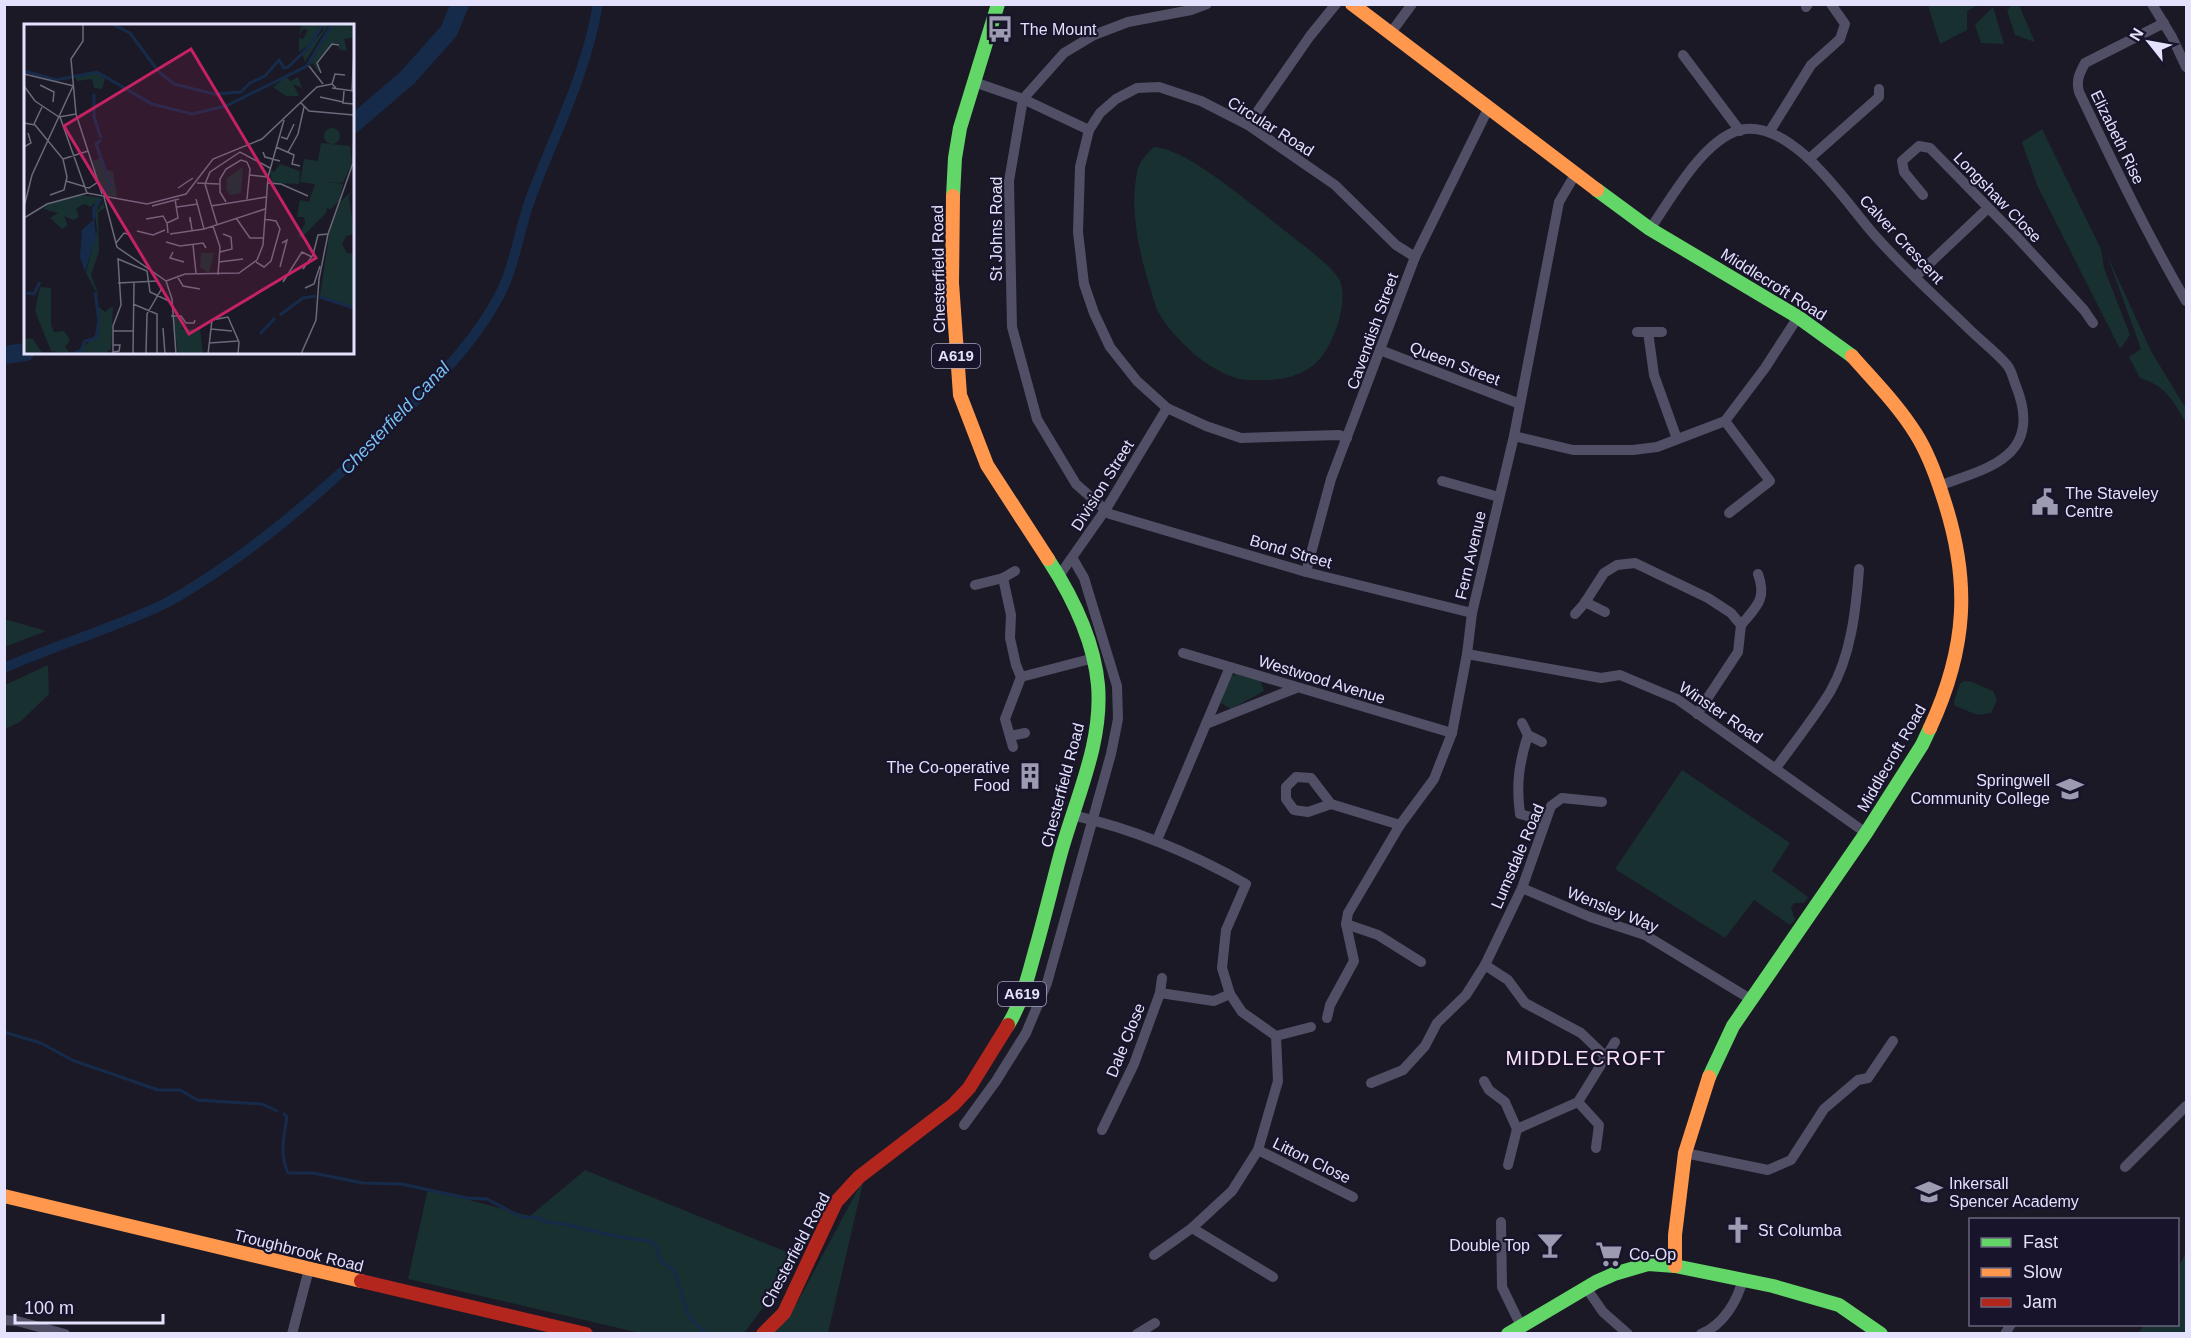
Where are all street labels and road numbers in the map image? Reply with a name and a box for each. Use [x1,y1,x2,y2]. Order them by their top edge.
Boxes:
street label: Elizabeth Rise [2087,88,2148,187]
street label: Circular Road [1225,93,1317,160]
street label: Longshaw Close [1950,149,2045,246]
street label: St Johns Road [988,177,1005,281]
street label: Calver Crescent [1856,192,1947,287]
street label: Chesterfield Road [929,205,948,333]
street label: Middlecroft Road [1718,245,1830,324]
street label: Cavendish Street [1343,270,1402,392]
street label: Queen Street [1407,338,1503,389]
road number: A619 [932,344,980,368]
street label: Division Street [1068,437,1137,534]
street label: Fern Avenue [1452,509,1489,601]
street label: Bond Street [1248,532,1334,571]
street label: Westwood Avenue [1256,652,1388,707]
street label: Winster Road [1676,678,1766,747]
street label: Middlecroft Road [1854,702,1929,815]
street label: Chesterfield Road [1038,721,1087,849]
street label: Lumsdale Road [1488,801,1547,911]
street label: Wensley Way [1565,883,1661,935]
road number: A619 [998,982,1046,1006]
street label: Dale Close [1103,1001,1148,1080]
street label: Litton Close [1270,1134,1354,1187]
street label: Chesterfield Road [758,1190,833,1311]
street label: Troughbrook Road [232,1226,365,1275]

